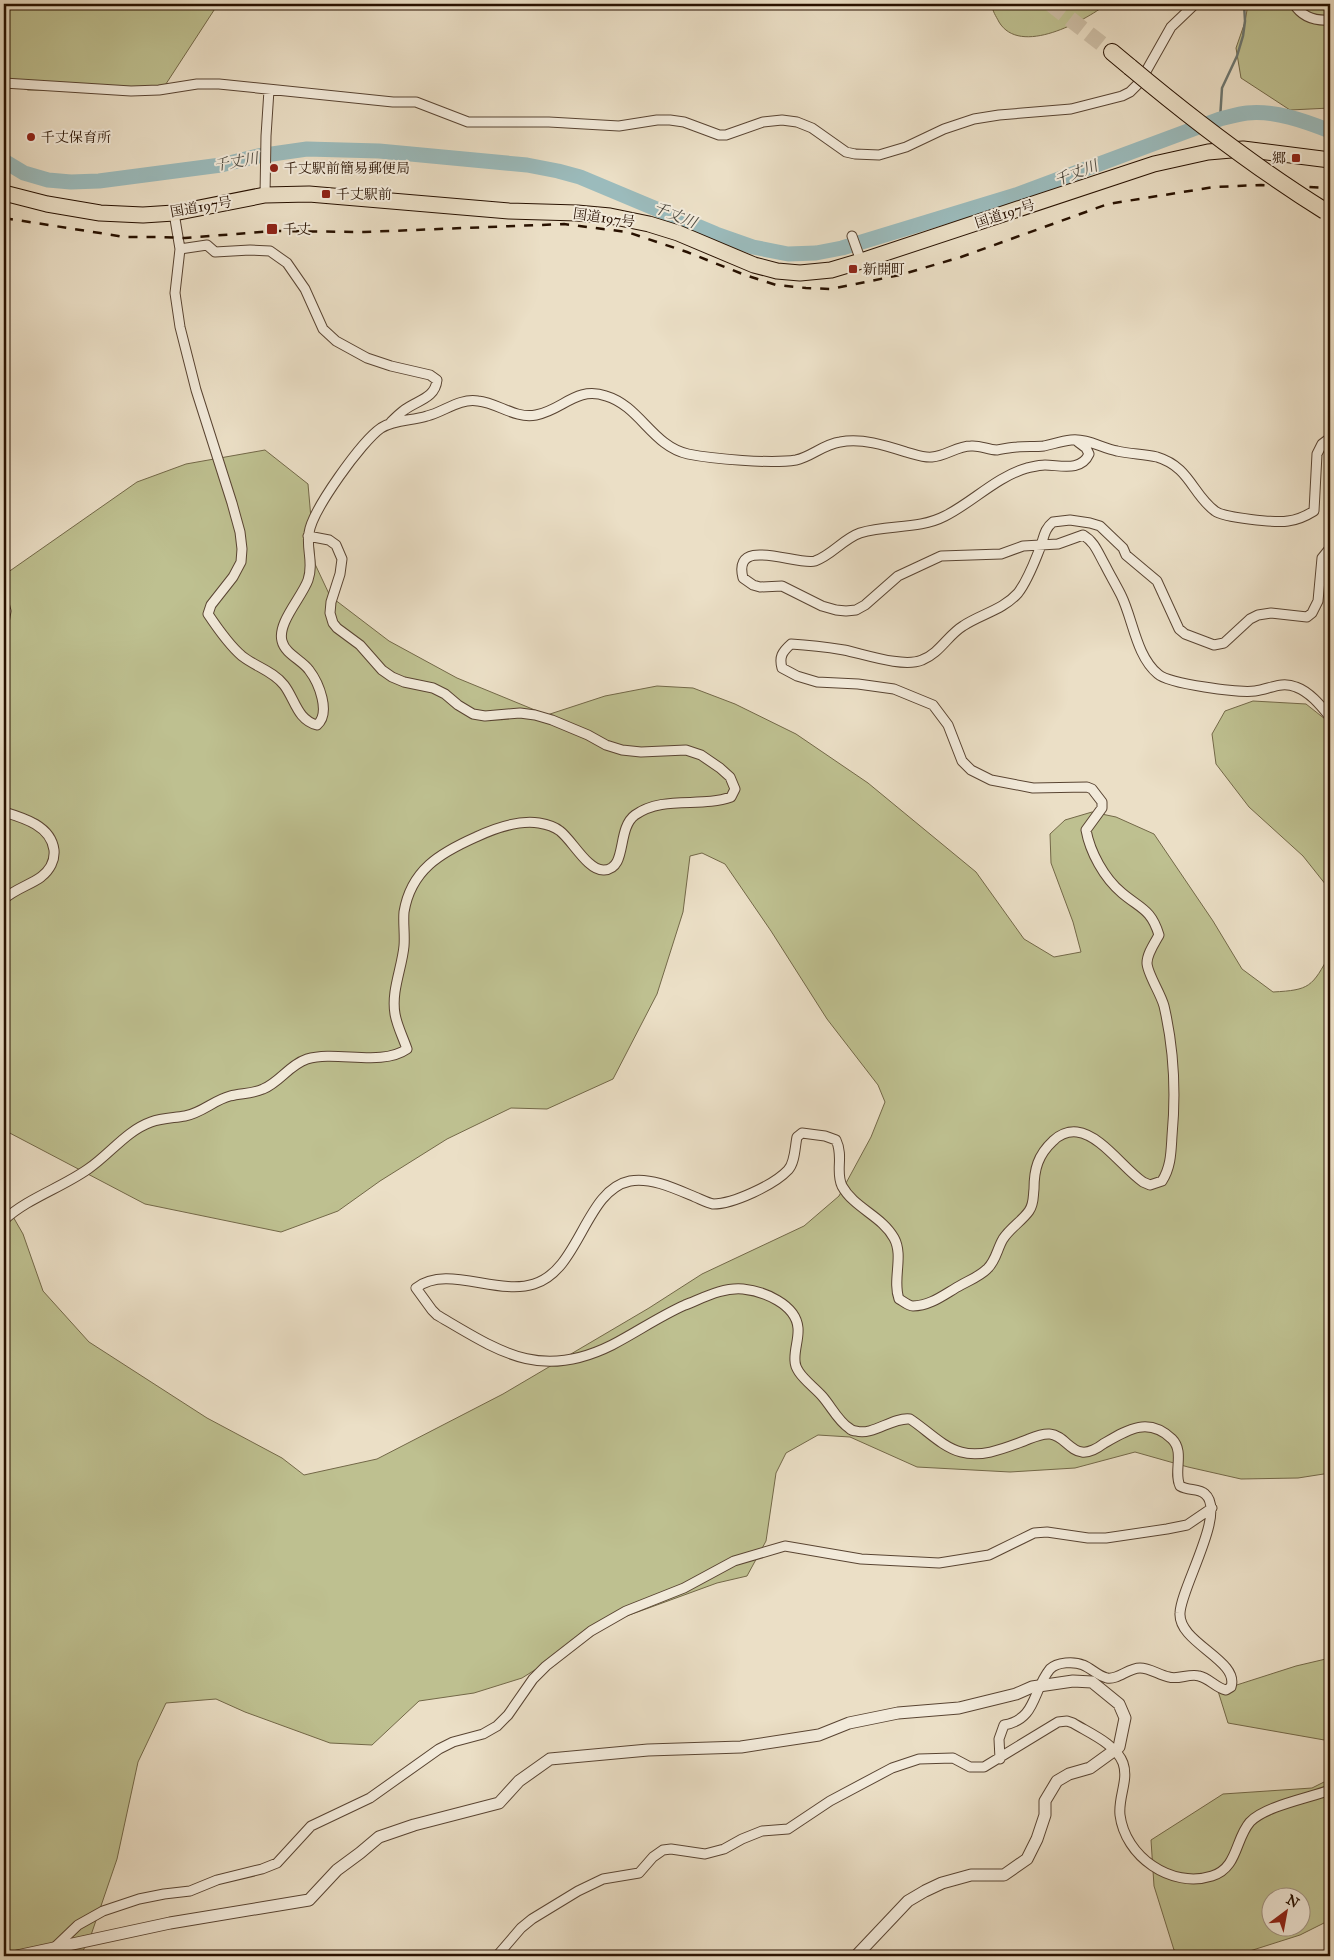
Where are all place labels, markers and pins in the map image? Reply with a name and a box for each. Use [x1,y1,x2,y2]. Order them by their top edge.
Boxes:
place label: 千丈保育所 [41,129,111,146]
marker: 千丈保育所 [25,131,37,143]
place label: 郷 [1272,150,1286,167]
marker: 郷 [1290,152,1302,164]
place label: 千丈駅前簡易郵便局 [284,160,410,177]
marker: 千丈駅前簡易郵便局 [268,162,280,174]
place label: 千丈駅前 [336,186,392,203]
marker: 千丈駅前 [320,188,332,200]
place label: 千丈 [283,221,311,238]
marker: 千丈 [265,222,279,236]
place label: 新開町 [863,261,905,278]
marker: 新開町 [847,263,859,275]

